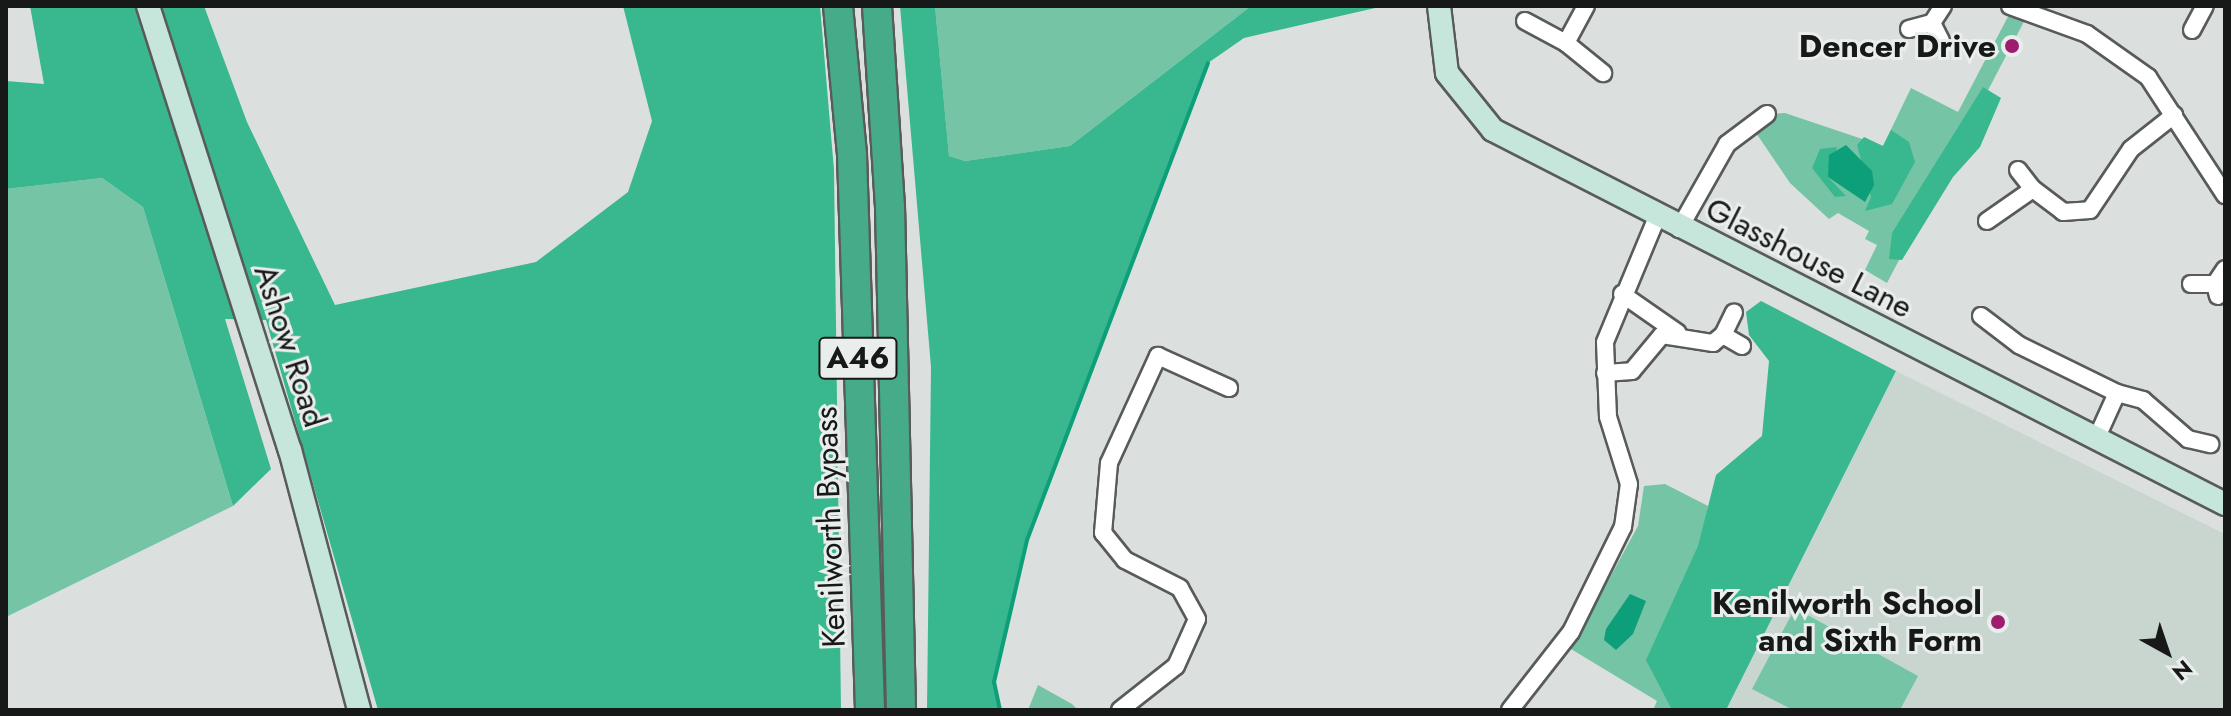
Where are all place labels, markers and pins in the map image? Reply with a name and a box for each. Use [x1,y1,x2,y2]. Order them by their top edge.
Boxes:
place label: Dencer Drive [1799,27,1996,65]
marker: Dencer Drive [2003,37,2021,55]
place label: Kenilworth School and Sixth Form [1712,585,1982,660]
marker: Kenilworth School and Sixth Form [1989,613,2007,631]

